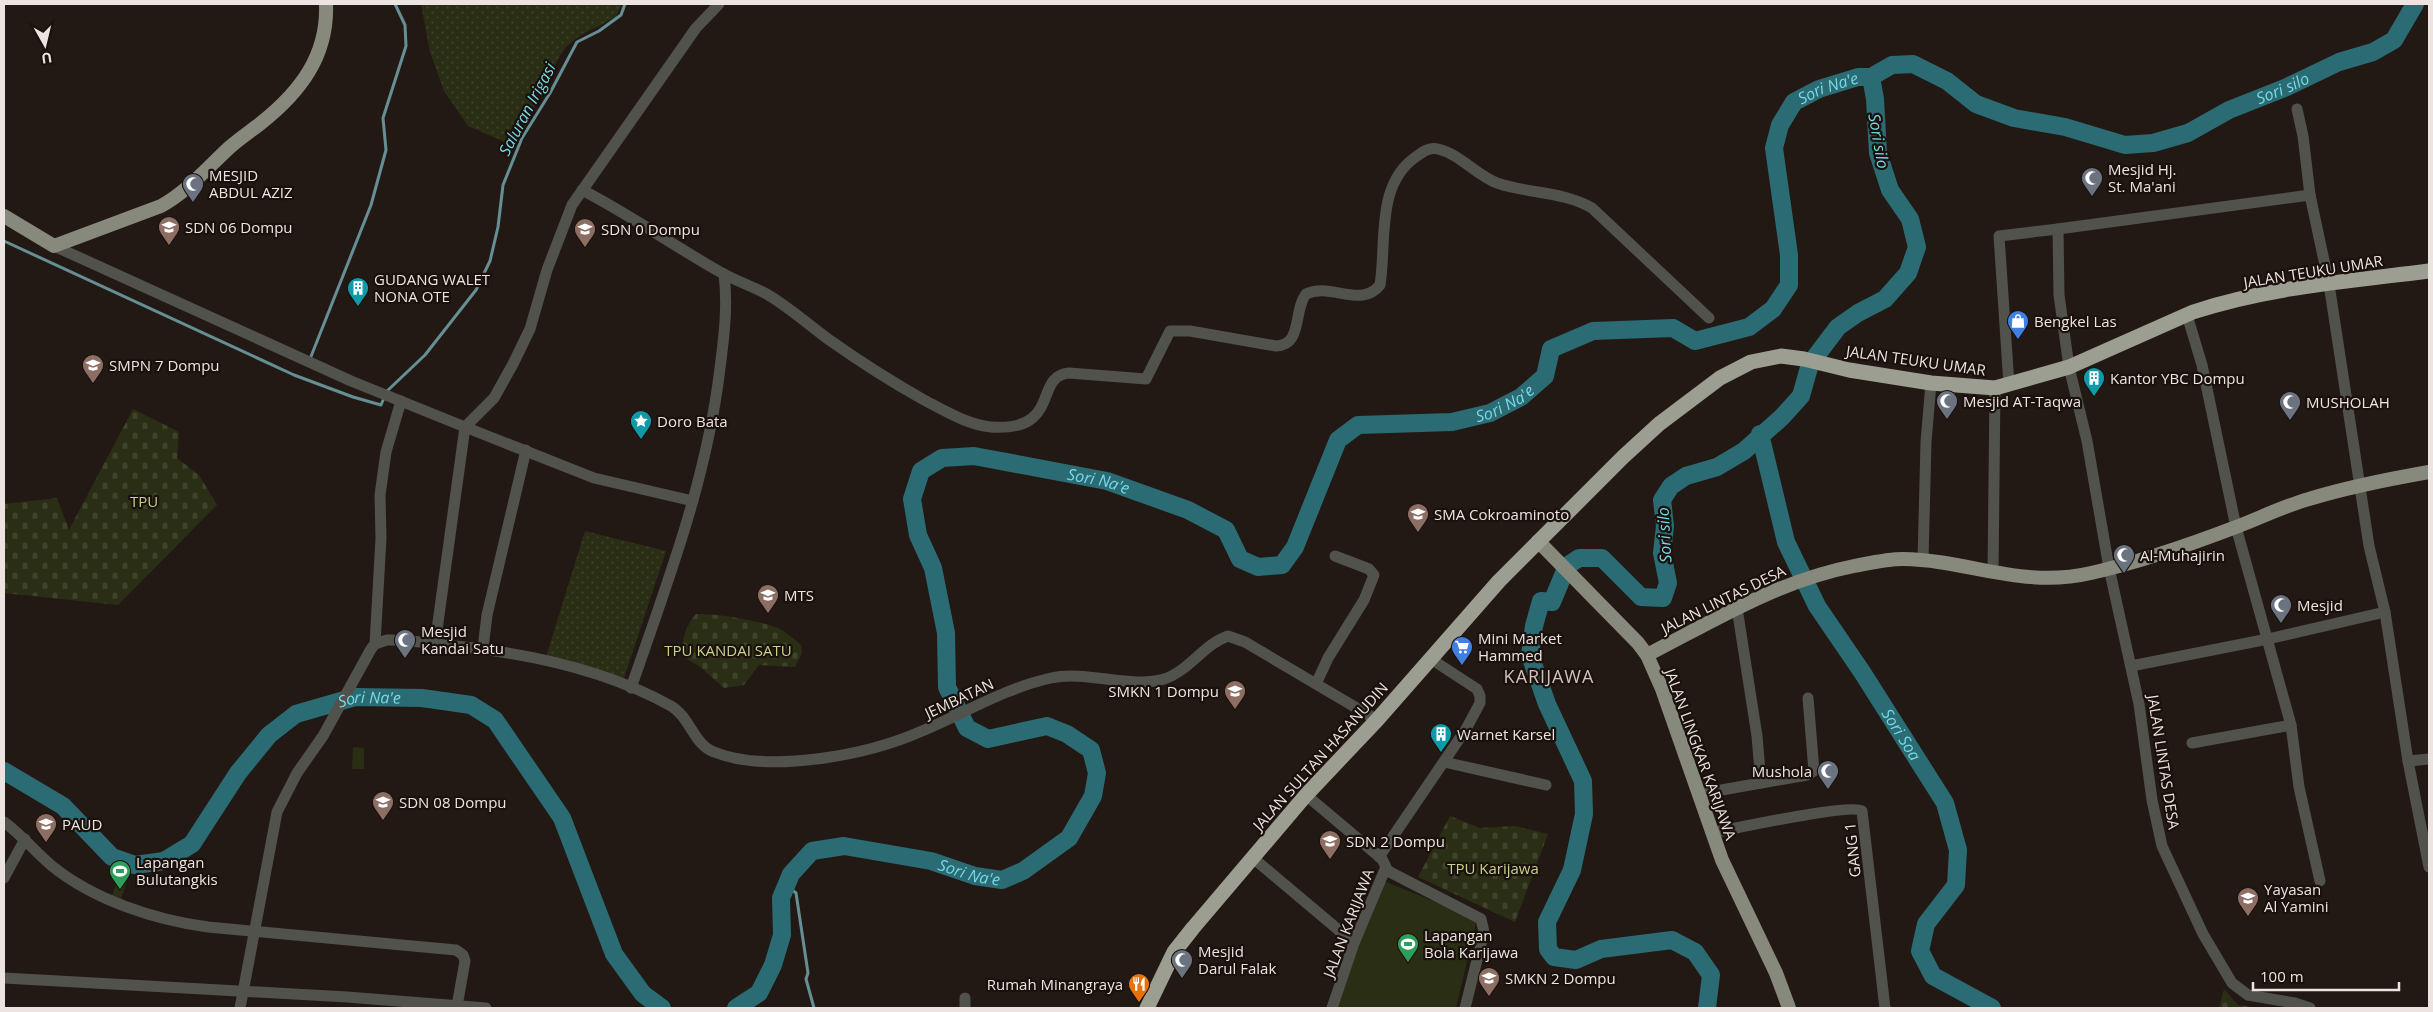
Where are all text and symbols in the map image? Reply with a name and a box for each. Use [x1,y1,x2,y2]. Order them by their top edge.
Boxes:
north arrow [20,20,70,70]
text: U [40,48,53,69]
water label: Saluran Irigasi [493,58,561,159]
water label: Sori Na'e [1794,67,1861,109]
water label: Sori silo [2253,67,2313,109]
water label: Sori silo [1863,112,1895,170]
place label: Mesjid Hj. St. Ma'ani [2108,159,2177,196]
place label: MESJID ABDUL AZIZ [209,165,293,202]
mosque icon: Mesjid Hj. St. Ma'ani [2080,166,2104,197]
mosque icon: MESJID ABDUL AZIZ [181,172,205,203]
school or university icon: SDN 06 Dompu [157,215,181,246]
place label: SDN 06 Dompu [185,217,293,237]
school or university icon: SDN 0 Dompu [573,217,597,248]
place label: SDN 0 Dompu [601,219,700,239]
street label: JALAN TEUKU UMAR [2240,250,2385,292]
place label: GUDANG WALET NONA OTE [374,269,491,306]
building icon: GUDANG WALET NONA OTE [346,276,370,307]
shop icon: Bengkel Las [2006,309,2030,340]
place label: Bengkel Las [2034,311,2117,331]
street label: JALAN TEUKU UMAR [1843,340,1988,380]
school or university icon: SMPN 7 Dompu [81,353,105,384]
place label: SMPN 7 Dompu [109,355,220,375]
building icon: Kantor YBC Dompu [2082,366,2106,397]
place label: Kantor YBC Dompu [2110,368,2245,388]
water label: Sori Na'e [1473,380,1539,427]
mosque icon: Mesjid AT-Taqwa [1935,389,1959,420]
mosque icon: MUSHOLAH [2278,390,2302,421]
place label: Mesjid AT-Taqwa [1963,391,2081,411]
place label: MUSHOLAH [2306,392,2390,412]
place icon: Doro Bata [629,409,653,440]
place label: Doro Bata [657,411,728,431]
water label: Sori Na'e [1066,463,1133,499]
park label: TPU [130,491,158,511]
school or university icon: SMA Cokroaminoto [1406,502,1430,533]
place label: SMA Cokroaminoto [1434,504,1569,524]
water label: Sori silo [1652,507,1676,563]
mosque icon: Al-Muhajirin [2112,543,2136,574]
place label: Al-Muhajirin [2140,545,2225,565]
street label: JALAN LINTAS DESA [1656,560,1789,639]
school or university icon: MTS [756,583,780,614]
place label: MTS [784,585,814,605]
mosque icon: Mesjid [2269,593,2293,624]
place label: Mesjid [2297,595,2343,615]
place label: Mesjid Kandai Satu [421,621,504,658]
mosque icon: Mesjid Kandai Satu [393,628,417,659]
place label: Mini Market Hammed [1478,628,1562,665]
supermarket icon: Mini Market Hammed [1450,635,1474,666]
park label: TPU KANDAI SATU [664,640,792,660]
district label: KARIJAWA [1504,664,1594,688]
street label: JALAN LINGKAR KARIJAWA [1660,664,1742,843]
street label: JEMBATAN [919,673,997,724]
street label: JALAN SULTAN HASANUDIN [1247,678,1392,836]
school or university icon: SMKN 1 Dompu [1223,679,1247,710]
place label: SMKN 1 Dompu [1108,681,1219,701]
water label: Sori Na'e [335,686,401,712]
street label: JALAN LINTAS DESA [2143,691,2185,831]
water label: Sori Soa [1877,704,1926,765]
building icon: Warnet Karsel [1429,722,1453,753]
place label: Warnet Karsel [1457,724,1555,744]
mosque icon: Mushola [1816,759,1840,790]
place label: Mushola [1752,761,1812,781]
school or university icon: SDN 08 Dompu [371,790,395,821]
place label: SDN 08 Dompu [399,792,507,812]
school or university icon: PAUD [34,812,58,843]
place label: PAUD [62,814,102,834]
street label: GANG 1 [1839,822,1865,878]
school or university icon: SDN 2 Dompu [1318,829,1342,860]
place label: SDN 2 Dompu [1346,831,1445,851]
place label: Lapangan Bulutangkis [136,852,218,889]
water label: Sori Na'e [935,853,1002,891]
park label: TPU Karijawa [1447,858,1539,878]
sports icon: Lapangan Bulutangkis [108,859,132,890]
street label: JALAN KARIJAWA [1317,865,1378,982]
place label: Yayasan Al Yamini [2264,879,2329,916]
school or university icon: Yayasan Al Yamini [2236,886,2260,917]
place label: Lapangan Bola Karijawa [1424,925,1518,962]
sports icon: Lapangan Bola Karijawa [1396,932,1420,963]
place label: Mesjid Darul Falak [1198,941,1276,978]
mosque icon: Mesjid Darul Falak [1170,948,1194,979]
scale bar [2253,960,2399,992]
school or university icon: SMKN 2 Dompu [1477,966,1501,997]
text: 100 m [2260,966,2304,986]
place label: SMKN 2 Dompu [1505,968,1616,988]
restaurant icon: Rumah Minangraya [1127,972,1151,1003]
place label: Rumah Minangraya [987,974,1123,994]

